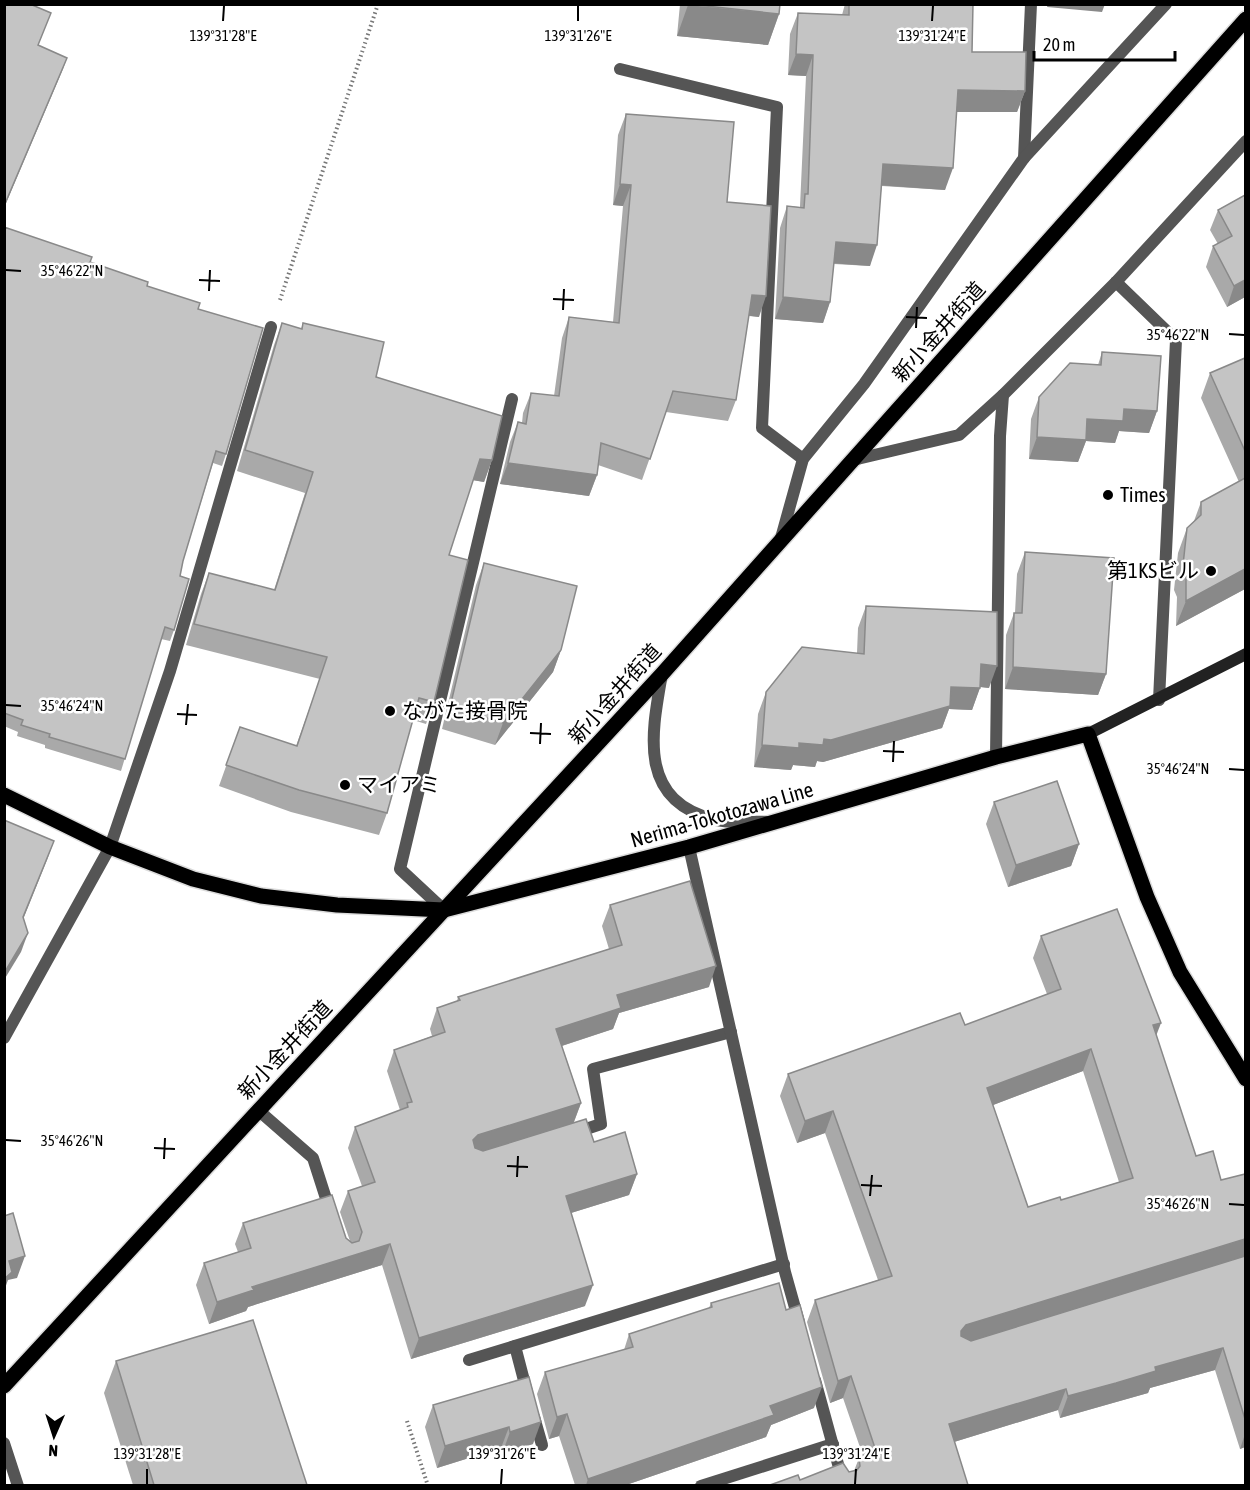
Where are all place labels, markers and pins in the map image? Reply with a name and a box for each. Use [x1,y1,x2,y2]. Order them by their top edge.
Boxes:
place label: Times [1120,482,1166,506]
marker: Times [1101,488,1115,502]
place label: 第1KSビル [1107,558,1199,582]
marker: 第1KSビル [1204,564,1218,578]
place label: ながた接骨院 [402,698,528,722]
marker: ながた接骨院 [383,704,397,718]
place label: マイアミ [357,772,441,796]
marker: マイアミ [338,778,352,792]

